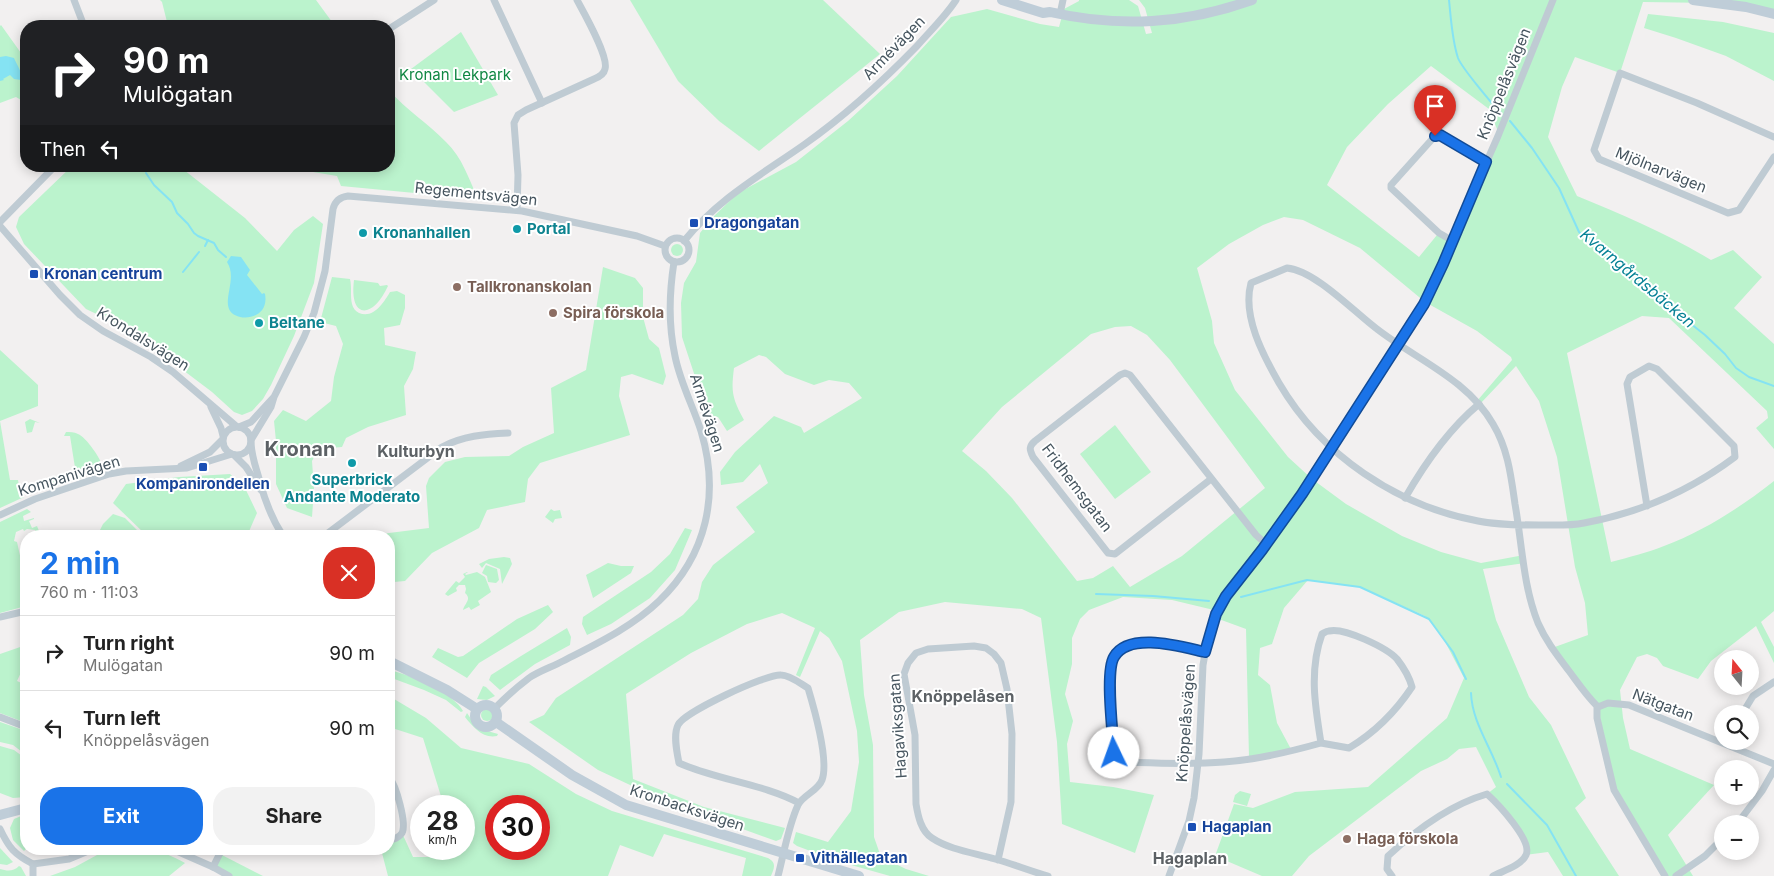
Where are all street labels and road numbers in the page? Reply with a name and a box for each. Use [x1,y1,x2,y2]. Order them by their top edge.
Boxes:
street label: Armévägen [859,12,929,84]
street label: Knöppelåsvägen [1473,25,1535,142]
street label: Mjölnarvägen [1613,143,1710,196]
street label: Regementsvägen [414,178,538,209]
street label: Krondalsvägen [93,302,193,375]
street label: Armévägen [686,371,729,454]
street label: Fridhemsgatan [1038,440,1117,536]
street label: Kompanivägen [16,451,122,500]
street label: Knöppelåsvägen [1172,663,1199,783]
street label: Hagaviksgatan [884,673,911,779]
street label: Nätgatan [1630,684,1697,725]
street label: Kronbacksvägen [627,780,747,835]

